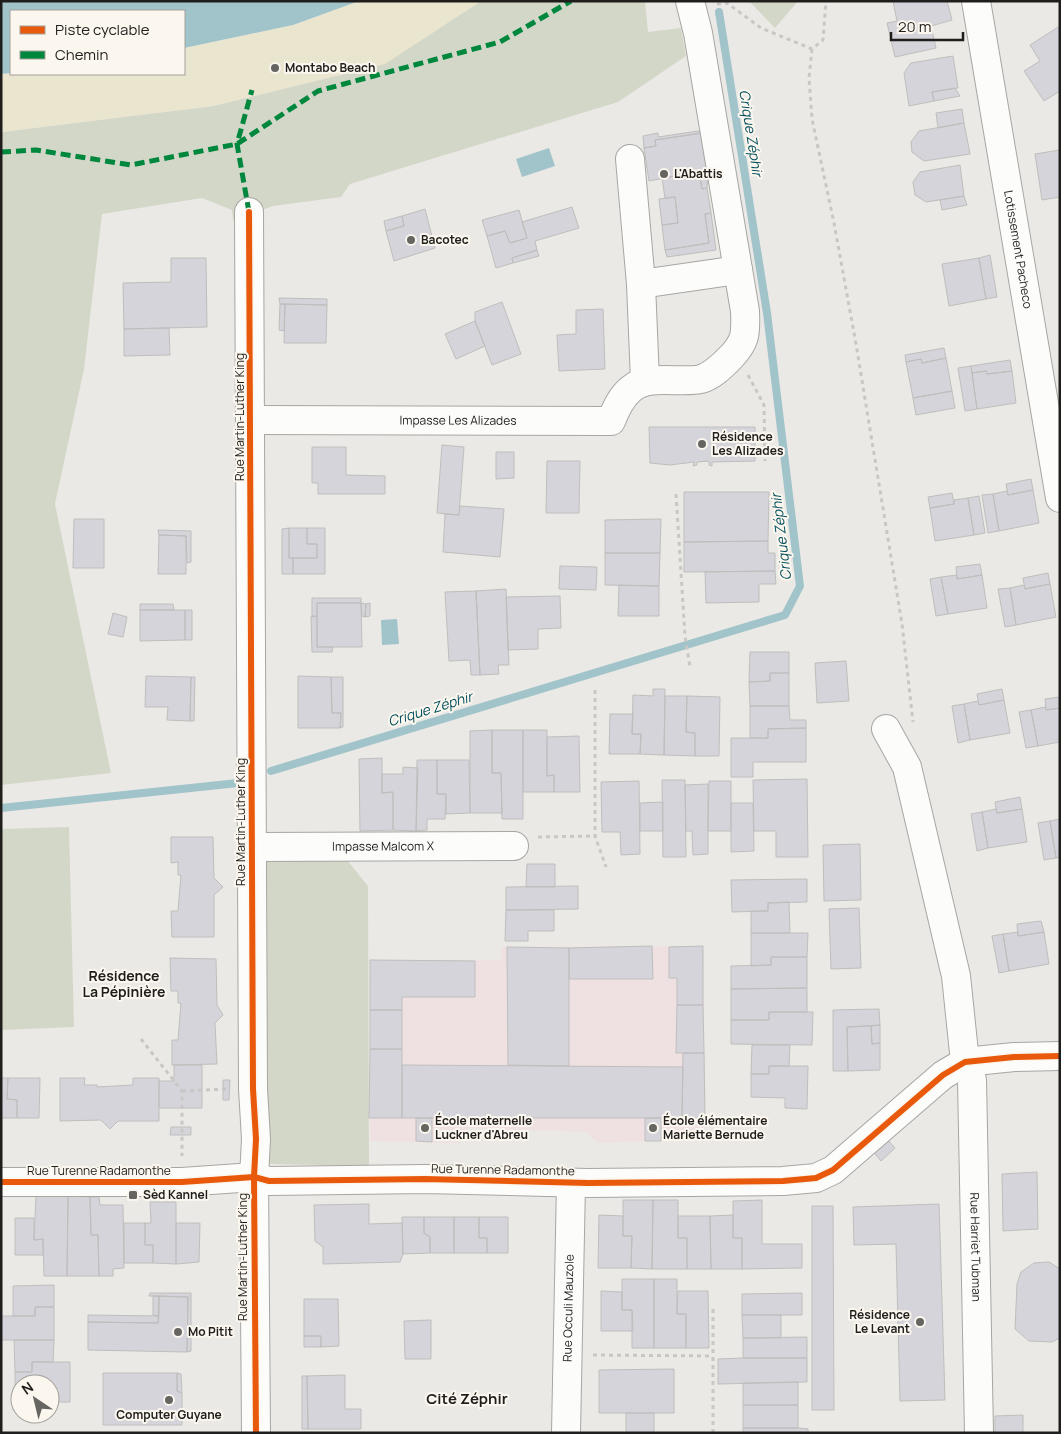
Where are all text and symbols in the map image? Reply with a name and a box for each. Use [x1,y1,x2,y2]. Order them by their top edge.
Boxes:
legend [10,10,185,75]
scale bar [891,10,964,42]
text: 20 m [898,16,931,37]
text: Piste cyclable [55,19,150,40]
text: Chemin [55,44,108,65]
place label: Montabo Beach [285,59,376,76]
marker: Montabo Beach [269,62,281,74]
water label: Crique Zéphir [735,88,768,180]
place label: L'Abattis [674,165,723,182]
marker: L'Abattis [658,168,670,180]
street label: Lotissement Pacheco [1000,189,1037,310]
place label: Bacotec [421,231,469,248]
marker: Bacotec [405,234,417,246]
street label: Rue Martin-Luther King [231,353,248,481]
street label: Impasse Les Alizades [399,411,517,429]
place label: Résidence Les Alizades [712,428,784,459]
marker: Résidence Les Alizades [696,438,708,450]
water label: Crique Zéphir [766,491,795,582]
water label: Crique Zéphir [385,686,476,730]
street label: Rue Martin-Luther King [232,758,249,886]
street label: Impasse Malcom X [332,837,435,855]
district label: Résidence La Pépinière [82,966,166,1001]
place label: École maternelle Luckner d'Abreu [435,1112,532,1143]
place label: École élémentaire Mariette Bernude [663,1112,767,1143]
marker: École maternelle Luckner d'Abreu [419,1122,431,1134]
marker: École élémentaire Mariette Bernude [647,1122,659,1134]
street label: Rue Turenne Radamonthe [431,1160,575,1179]
street label: Rue Turenne Radamonthe [27,1162,171,1179]
place label: Sèd Kannel [143,1186,208,1203]
marker: Sèd Kannel [127,1189,139,1201]
street label: Rue Harriet Tubman [966,1192,985,1302]
street label: Rue Martin-Luther King [234,1193,251,1321]
street label: Rue Occuli Mauzole [558,1254,578,1362]
place label: Résidence Le Levant [849,1306,910,1337]
marker: Résidence Le Levant [914,1316,926,1328]
place label: Mo Pitit [188,1323,233,1340]
marker: Mo Pitit [172,1326,184,1338]
north arrow [10,1374,60,1424]
text: N [18,1377,37,1399]
district label: Cité Zéphir [426,1388,508,1409]
marker: Computer Guyane [163,1394,175,1406]
place label: Computer Guyane [116,1406,222,1423]

